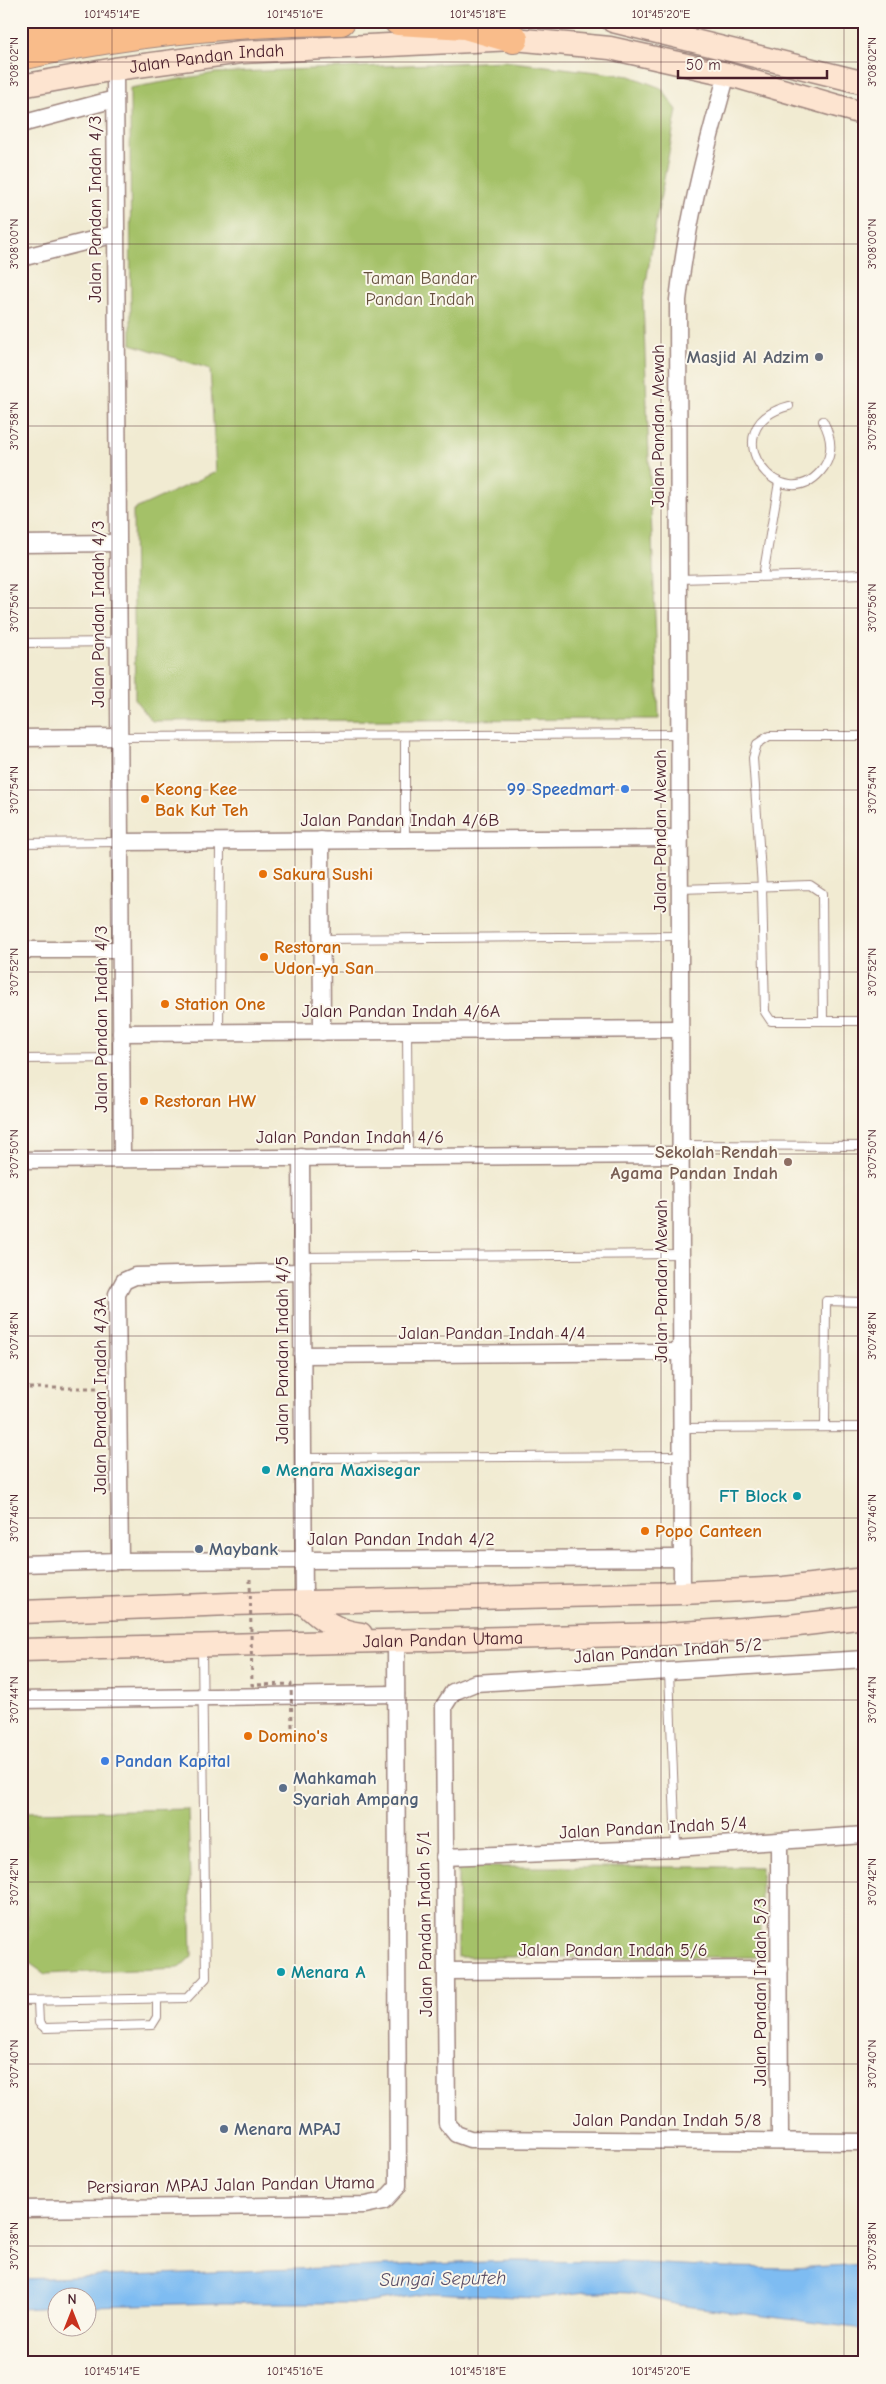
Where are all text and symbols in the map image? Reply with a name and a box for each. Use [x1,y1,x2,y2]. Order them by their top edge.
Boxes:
text: 101°45'14"E [84,7,140,21]
text: 101°45'16"E [267,7,323,21]
text: 101°45'18"E [450,7,506,21]
text: 101°45'20"E [632,7,690,21]
text: 3°08'02"N [7,37,21,87]
text: 3°08'02"N [865,37,879,87]
street label: Jalan Pandan Indah [128,39,285,77]
scale bar [678,48,827,80]
text: 50 m [686,56,721,74]
street label: Jalan Pandan Indah 4/3 [85,115,106,303]
text: 3°08'00"N [7,219,21,269]
text: 3°08'00"N [865,219,879,269]
park label: Taman Bandar Pandan Indah [363,268,478,310]
street label: Jalan Pandan Mewah [648,344,669,508]
place label: Masjid Al Adzim [686,347,809,368]
marker: Masjid Al Adzim [813,351,825,363]
text: 3°07'58"N [7,402,21,450]
text: 3°07'58"N [865,402,879,450]
street label: Jalan Pandan Indah 4/3 [88,520,109,708]
text: 3°07'56"N [7,584,21,632]
text: 3°07'56"N [865,584,879,632]
street label: Jalan Pandan Mewah [650,749,671,913]
text: 3°07'54"N [7,766,21,814]
text: 3°07'54"N [865,766,879,814]
place label: Keong Kee Bak Kut Teh [155,779,248,821]
place label: 99 Speedmart [507,779,616,800]
marker: 99 Speedmart [619,783,631,795]
marker: Keong Kee Bak Kut Teh [139,793,151,805]
street label: Jalan Pandan Indah 4/6B [300,810,500,831]
place label: Sakura Sushi [273,864,373,885]
marker: Sakura Sushi [257,868,269,880]
street label: Jalan Pandan Indah 4/3 [91,925,112,1113]
place label: Restoran Udon-ya San [274,937,374,979]
text: 3°07'52"N [7,948,21,996]
text: 3°07'52"N [865,948,879,996]
marker: Restoran Udon-ya San [258,951,270,963]
place label: Station One [175,994,265,1015]
marker: Station One [159,998,171,1010]
street label: Jalan Pandan Indah 4/6A [302,1001,500,1022]
place label: Restoran HW [154,1091,257,1112]
marker: Restoran HW [138,1095,150,1107]
street label: Jalan Pandan Indah 4/6 [256,1127,444,1148]
text: 3°07'50"N [7,1129,21,1179]
text: 3°07'50"N [865,1129,879,1179]
place label: Sekolah Rendah Agama Pandan Indah [610,1142,778,1184]
marker: Sekolah Rendah Agama Pandan Indah [782,1156,794,1168]
street label: Jalan Pandan Mewah [651,1199,672,1363]
street label: Jalan Pandan Indah 4/5 [272,1256,293,1444]
street label: Jalan Pandan Indah 4/3A [90,1297,111,1495]
text: 3°07'48"N [7,1312,21,1360]
text: 3°07'48"N [865,1312,879,1360]
street label: Jalan Pandan Indah 4/4 [399,1323,585,1344]
place label: Menara Maxisegar [276,1460,421,1481]
marker: Menara Maxisegar [260,1464,272,1476]
place label: FT Block [719,1486,787,1507]
marker: FT Block [791,1490,803,1502]
text: 3°07'46"N [7,1494,21,1542]
text: 3°07'46"N [865,1494,879,1542]
place label: Popo Canteen [655,1521,762,1542]
marker: Popo Canteen [639,1525,651,1537]
street label: Jalan Pandan Indah 4/2 [307,1529,495,1550]
place label: Maybank [209,1539,278,1560]
marker: Maybank [193,1543,205,1555]
street label: Jalan Pandan Utama [362,1627,523,1652]
street label: Jalan Pandan Indah 5/2 [573,1634,763,1668]
text: 3°07'44"N [7,1676,21,1724]
text: 3°07'44"N [865,1676,879,1724]
place label: Domino's [258,1726,328,1747]
marker: Domino's [242,1730,254,1742]
place label: Pandan Kapital [115,1751,231,1772]
marker: Pandan Kapital [99,1755,111,1767]
place label: Mahkamah Syariah Ampang [293,1768,419,1810]
marker: Mahkamah Syariah Ampang [277,1782,289,1794]
street label: Jalan Pandan Indah 5/4 [559,1813,747,1843]
street label: Jalan Pandan Indah 5/1 [413,1831,437,2017]
text: 3°07'42"N [7,1858,21,1906]
text: 3°07'42"N [865,1858,879,1906]
street label: Jalan Pandan Indah 5/3 [750,1898,771,2086]
street label: Jalan Pandan Indah 5/6 [519,1940,707,1961]
place label: Menara A [291,1962,366,1983]
marker: Menara A [275,1966,287,1978]
text: 3°07'40"N [7,2040,21,2088]
text: 3°07'40"N [865,2040,879,2088]
street label: Jalan Pandan Indah 5/8 [573,2110,761,2131]
place label: Menara MPAJ [234,2119,341,2140]
marker: Menara MPAJ [218,2123,230,2135]
street label: Persiaran MPAJ Jalan Pandan Utama [87,2172,375,2198]
text: 3°07'38"N [7,2222,21,2270]
text: 3°07'38"N [865,2222,879,2270]
water label: Sungai Seputeh [379,2267,507,2291]
north arrow [48,2286,98,2336]
text: N [67,2291,77,2308]
text: 101°45'14"E [84,2364,140,2378]
text: 101°45'16"E [267,2364,323,2378]
text: 101°45'18"E [450,2364,506,2378]
text: 101°45'20"E [632,2364,690,2378]

